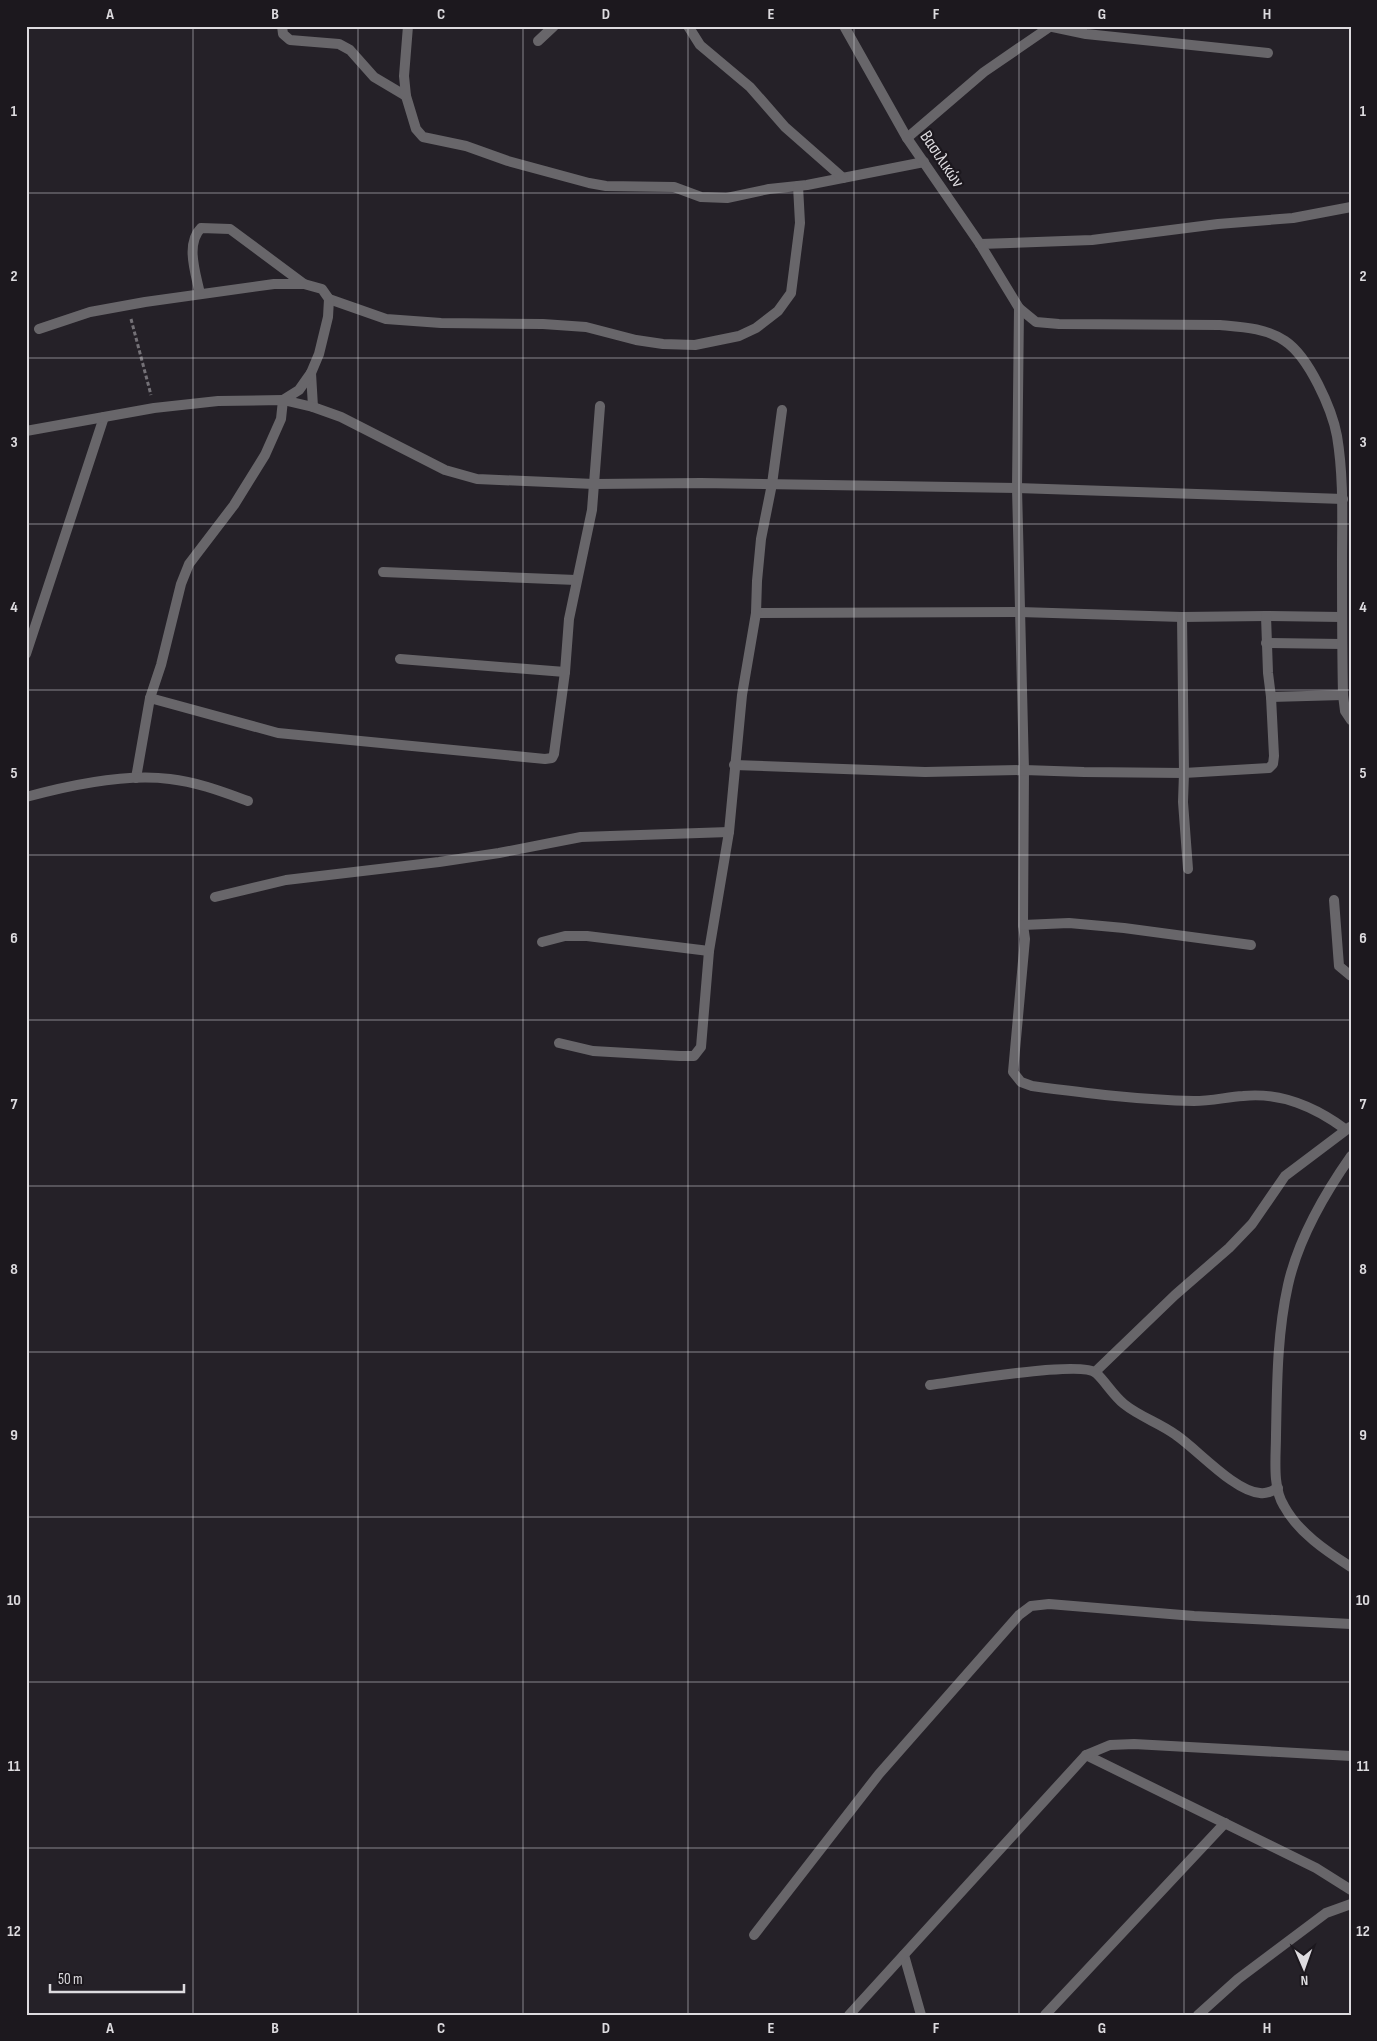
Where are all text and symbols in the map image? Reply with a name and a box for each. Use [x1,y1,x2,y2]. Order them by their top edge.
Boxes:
text: A [105,5,114,24]
text: B [271,5,279,24]
text: C [437,5,445,24]
text: D [602,5,610,24]
text: E [768,5,775,24]
text: F [933,5,940,24]
text: G [1098,5,1106,24]
text: H [1263,5,1271,24]
text: 1 [11,102,18,121]
text: 1 [1360,102,1367,121]
street label: Βασιλικών [915,127,969,191]
text: 2 [10,267,18,286]
text: 2 [1359,267,1367,286]
text: 3 [10,433,18,452]
text: 3 [1359,433,1367,452]
text: 4 [10,598,18,617]
text: 4 [1359,598,1367,617]
text: 5 [10,764,18,783]
text: 5 [1359,764,1367,783]
text: 6 [10,929,18,948]
text: 6 [1359,929,1367,948]
text: 7 [11,1095,18,1114]
text: 7 [1360,1095,1367,1114]
text: 8 [10,1260,18,1279]
text: 8 [1359,1260,1367,1279]
text: 9 [10,1426,18,1445]
text: 9 [1359,1426,1367,1445]
text: 10 [7,1591,21,1610]
text: 10 [1356,1591,1370,1610]
text: 11 [8,1757,21,1776]
text: 11 [1357,1757,1370,1776]
text: 12 [7,1922,21,1941]
text: 12 [1356,1922,1370,1941]
north arrow [1280,1944,1330,1994]
scale bar [50,1961,184,1993]
text: 50 m [58,1970,83,1989]
text: N [1300,1972,1308,1989]
text: A [105,2019,114,2038]
text: B [271,2019,279,2038]
text: C [437,2019,445,2038]
text: D [602,2019,610,2038]
text: E [768,2019,775,2038]
text: F [933,2019,940,2038]
text: G [1098,2019,1106,2038]
text: H [1263,2019,1271,2038]

